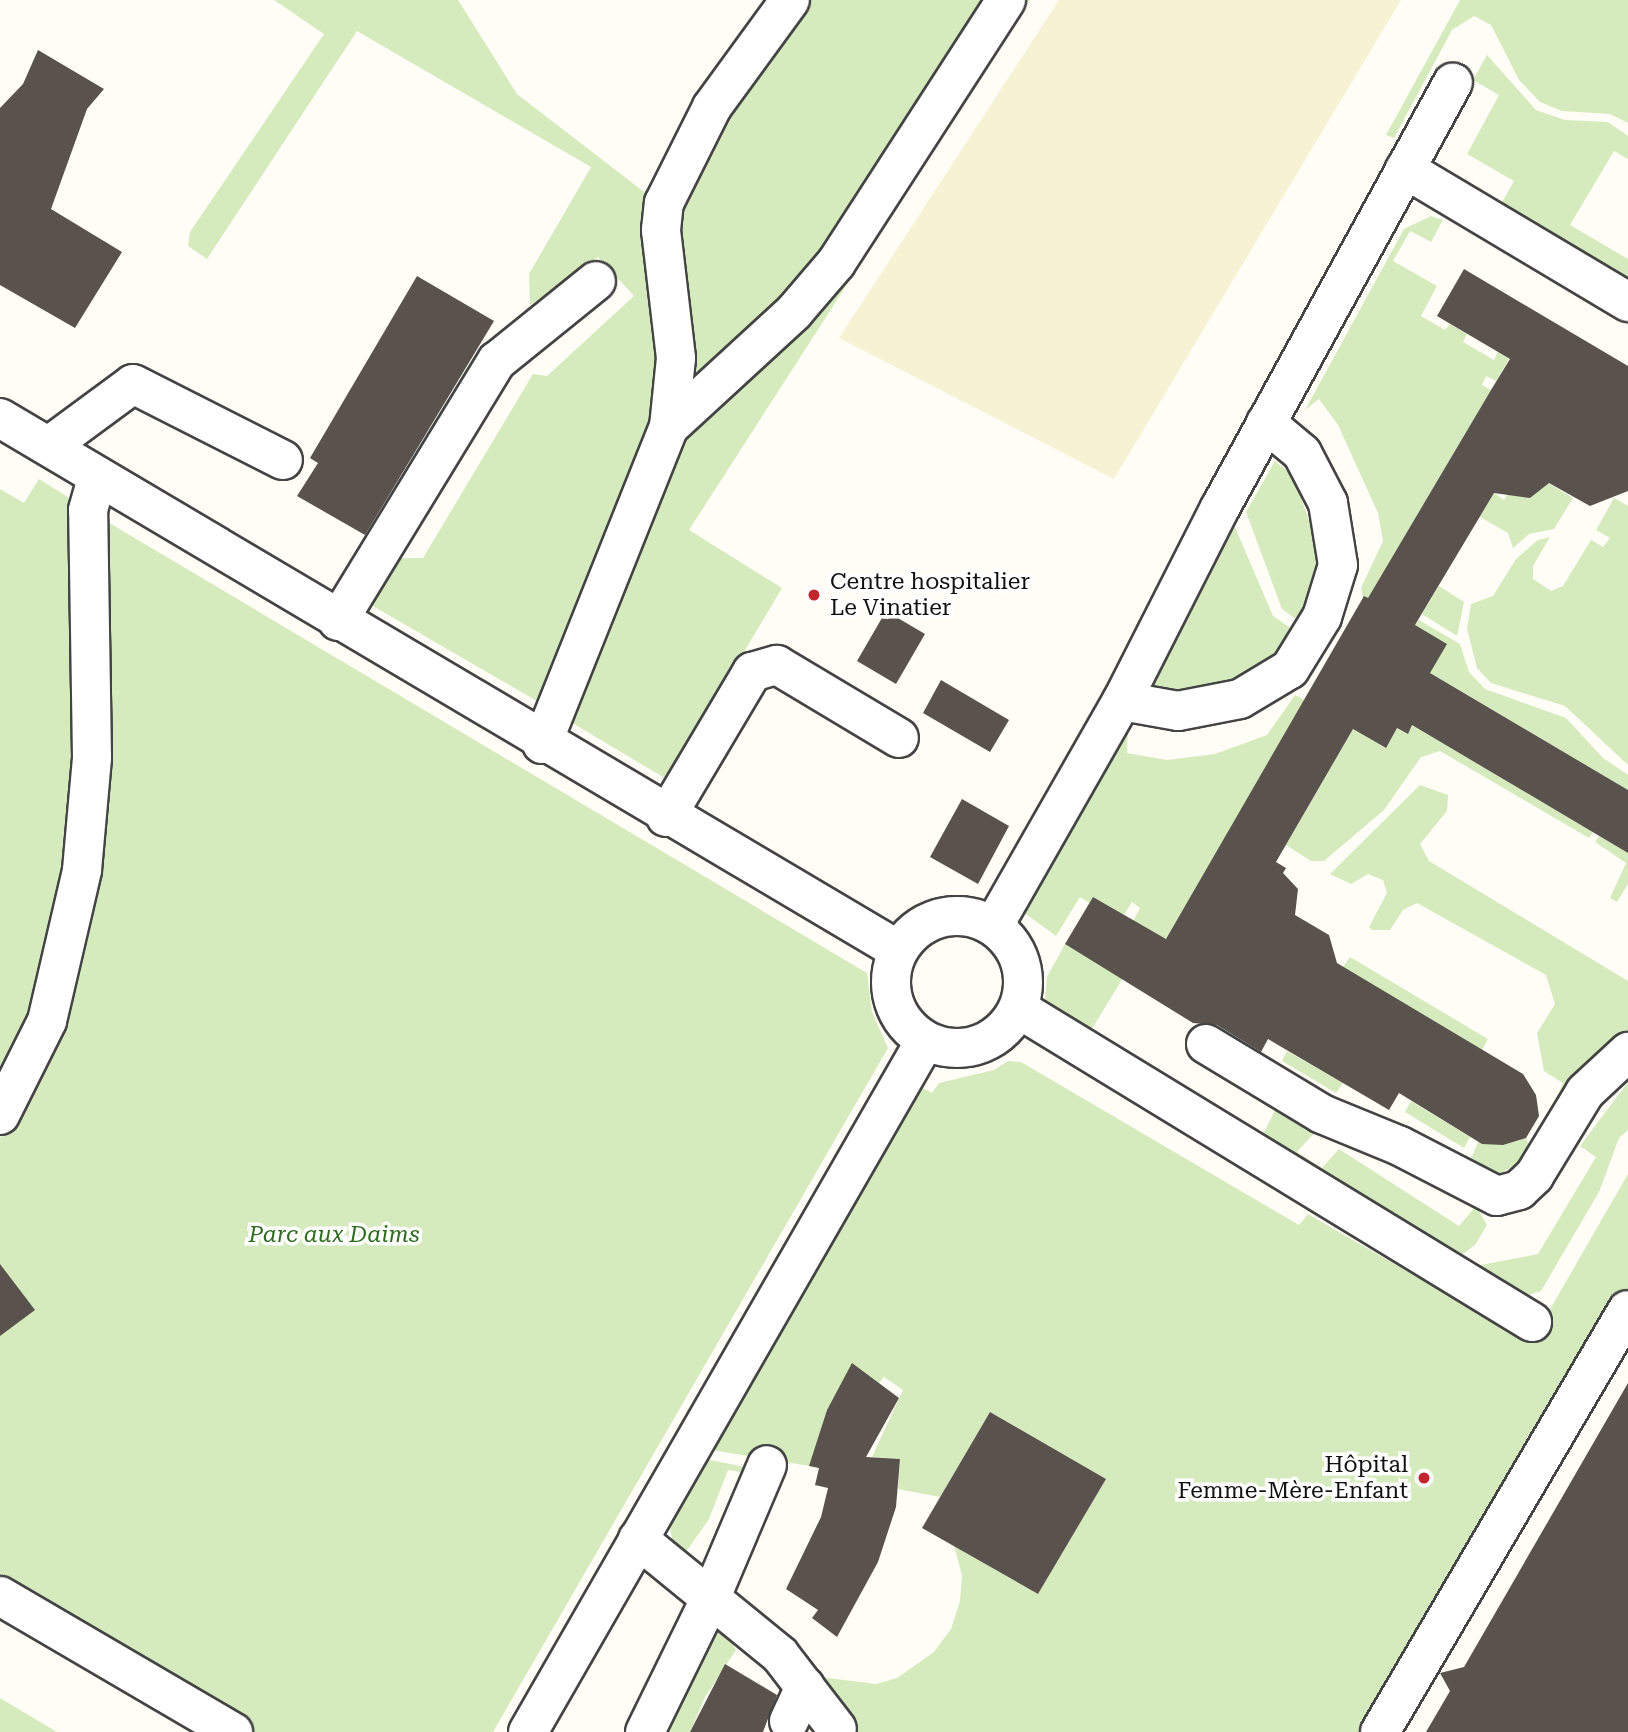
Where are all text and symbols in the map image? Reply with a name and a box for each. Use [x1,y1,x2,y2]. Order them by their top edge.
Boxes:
place label: Centre hospitalier Le Vinatier [830,568,1030,622]
marker: Centre hospitalier Le Vinatier [804,585,824,605]
park label: Parc aux Daims [248,1221,420,1249]
place label: Hôpital Femme-Mère-Enfant [1177,1451,1408,1505]
marker: Hôpital Femme-Mère-Enfant [1414,1468,1434,1488]

